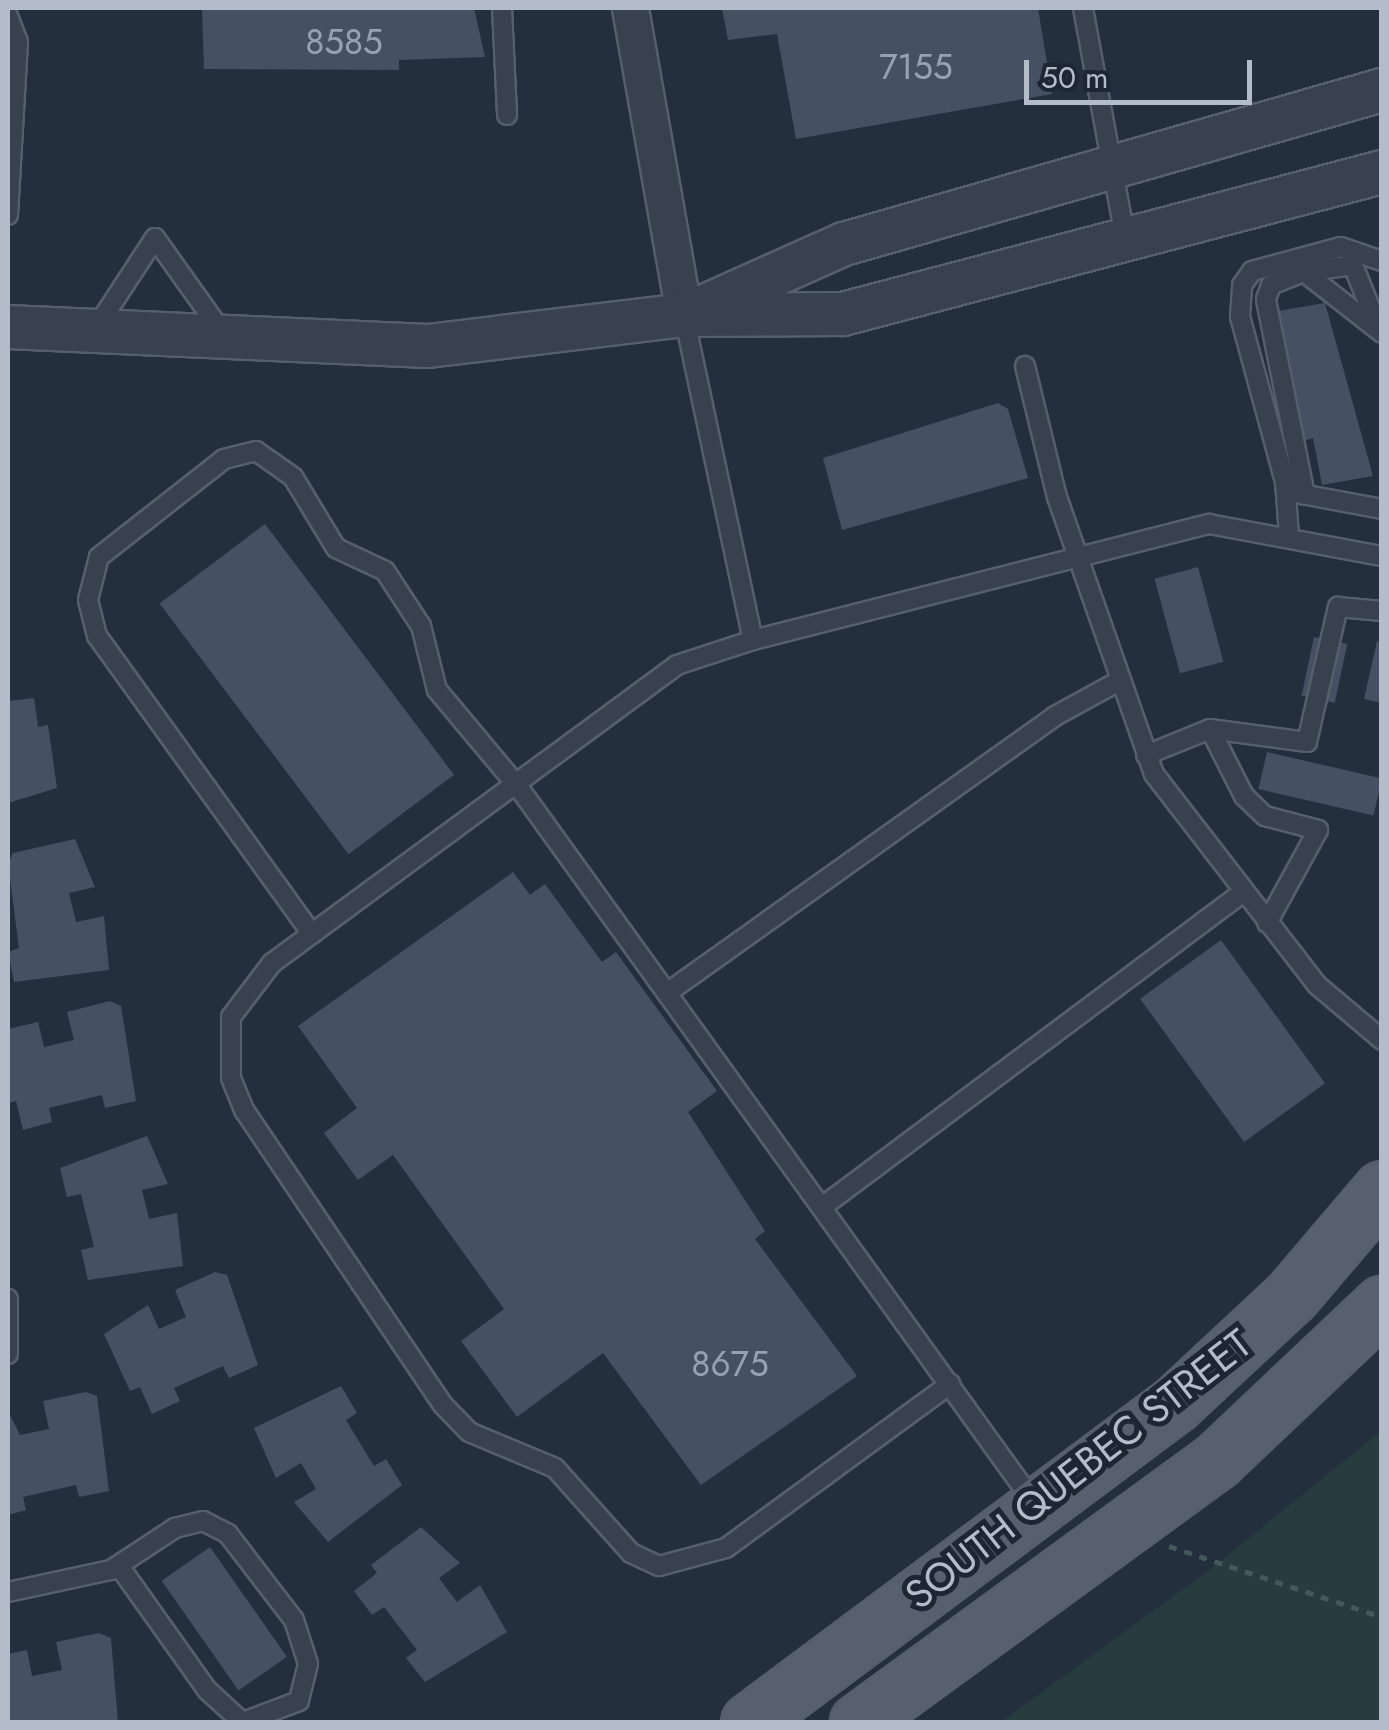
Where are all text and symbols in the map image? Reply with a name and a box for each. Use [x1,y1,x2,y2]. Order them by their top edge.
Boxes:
house number: 8585 [305,21,383,63]
scale bar [1029,40,1256,102]
house number: 7155 [879,46,953,88]
text: 50 m [1041,56,1108,99]
street label: SOUTH QUEBEC STREET [896,1319,1260,1619]
house number: 8675 [691,1343,769,1385]

